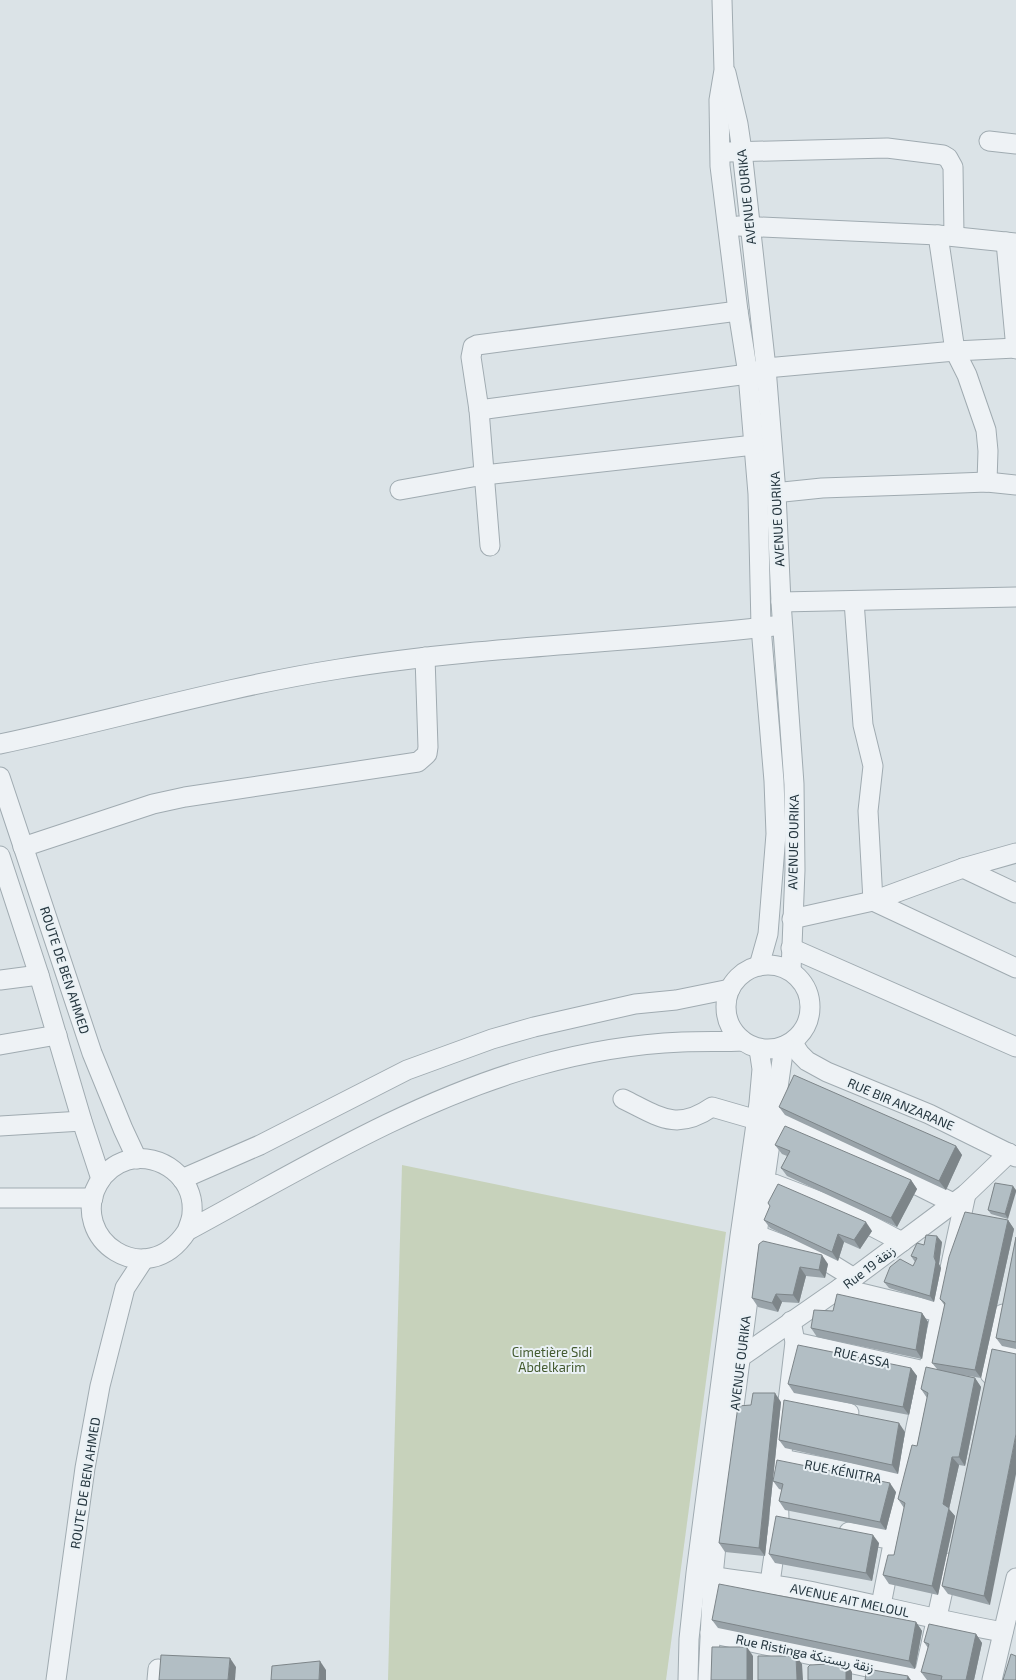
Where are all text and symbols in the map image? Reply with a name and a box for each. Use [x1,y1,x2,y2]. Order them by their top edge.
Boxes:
street label: AVENUE OURIKA [733,149,759,245]
street label: AVENUE OURIKA [767,471,787,567]
street label: AVENUE OURIKA [784,794,802,890]
street label: ROUTE DE BEN AHMED [37,904,93,1036]
street label: RUE BIR ANZARANE [845,1074,957,1134]
street label: Rue 19 زنقة [840,1242,898,1292]
street label: AVENUE OURIKA [726,1315,754,1411]
street label: RUE ASSA [832,1343,892,1371]
park label: Cimetière Sidi Abdelkarim [512,1344,592,1375]
street label: ROUTE DE BEN AHMED [67,1416,103,1550]
street label: RUE KÉNITRA [803,1455,883,1486]
street label: AVENUE AIT MELOUL [789,1580,911,1621]
street label: Rue Ristinga زنقة ريستنكة [734,1630,876,1676]

